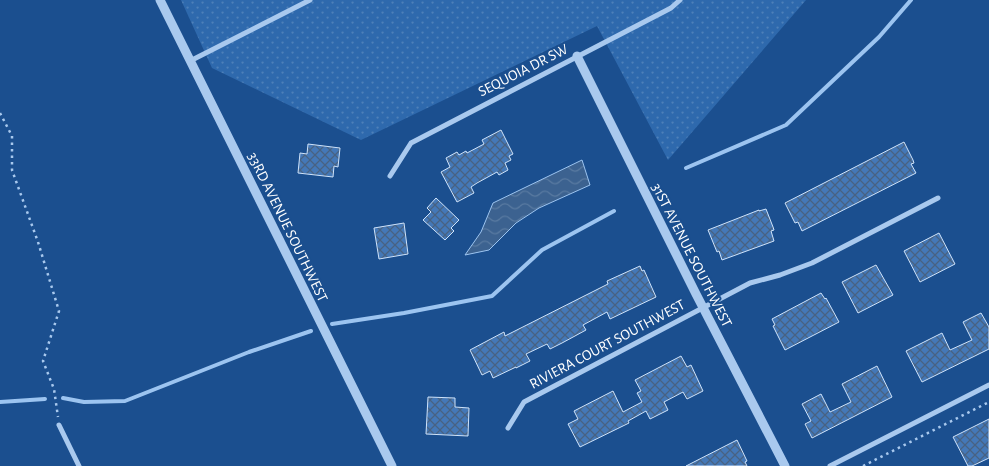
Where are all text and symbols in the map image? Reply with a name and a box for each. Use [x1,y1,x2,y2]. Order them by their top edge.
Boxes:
street label: SEQUOIA DR SW [476,41,571,100]
street label: 33RD AVENUE SOUTHWEST [245,150,331,305]
street label: 31ST AVENUE SOUTHWEST [649,181,735,330]
street label: RIVIERA COURT SOUTHWEST [527,297,688,392]

